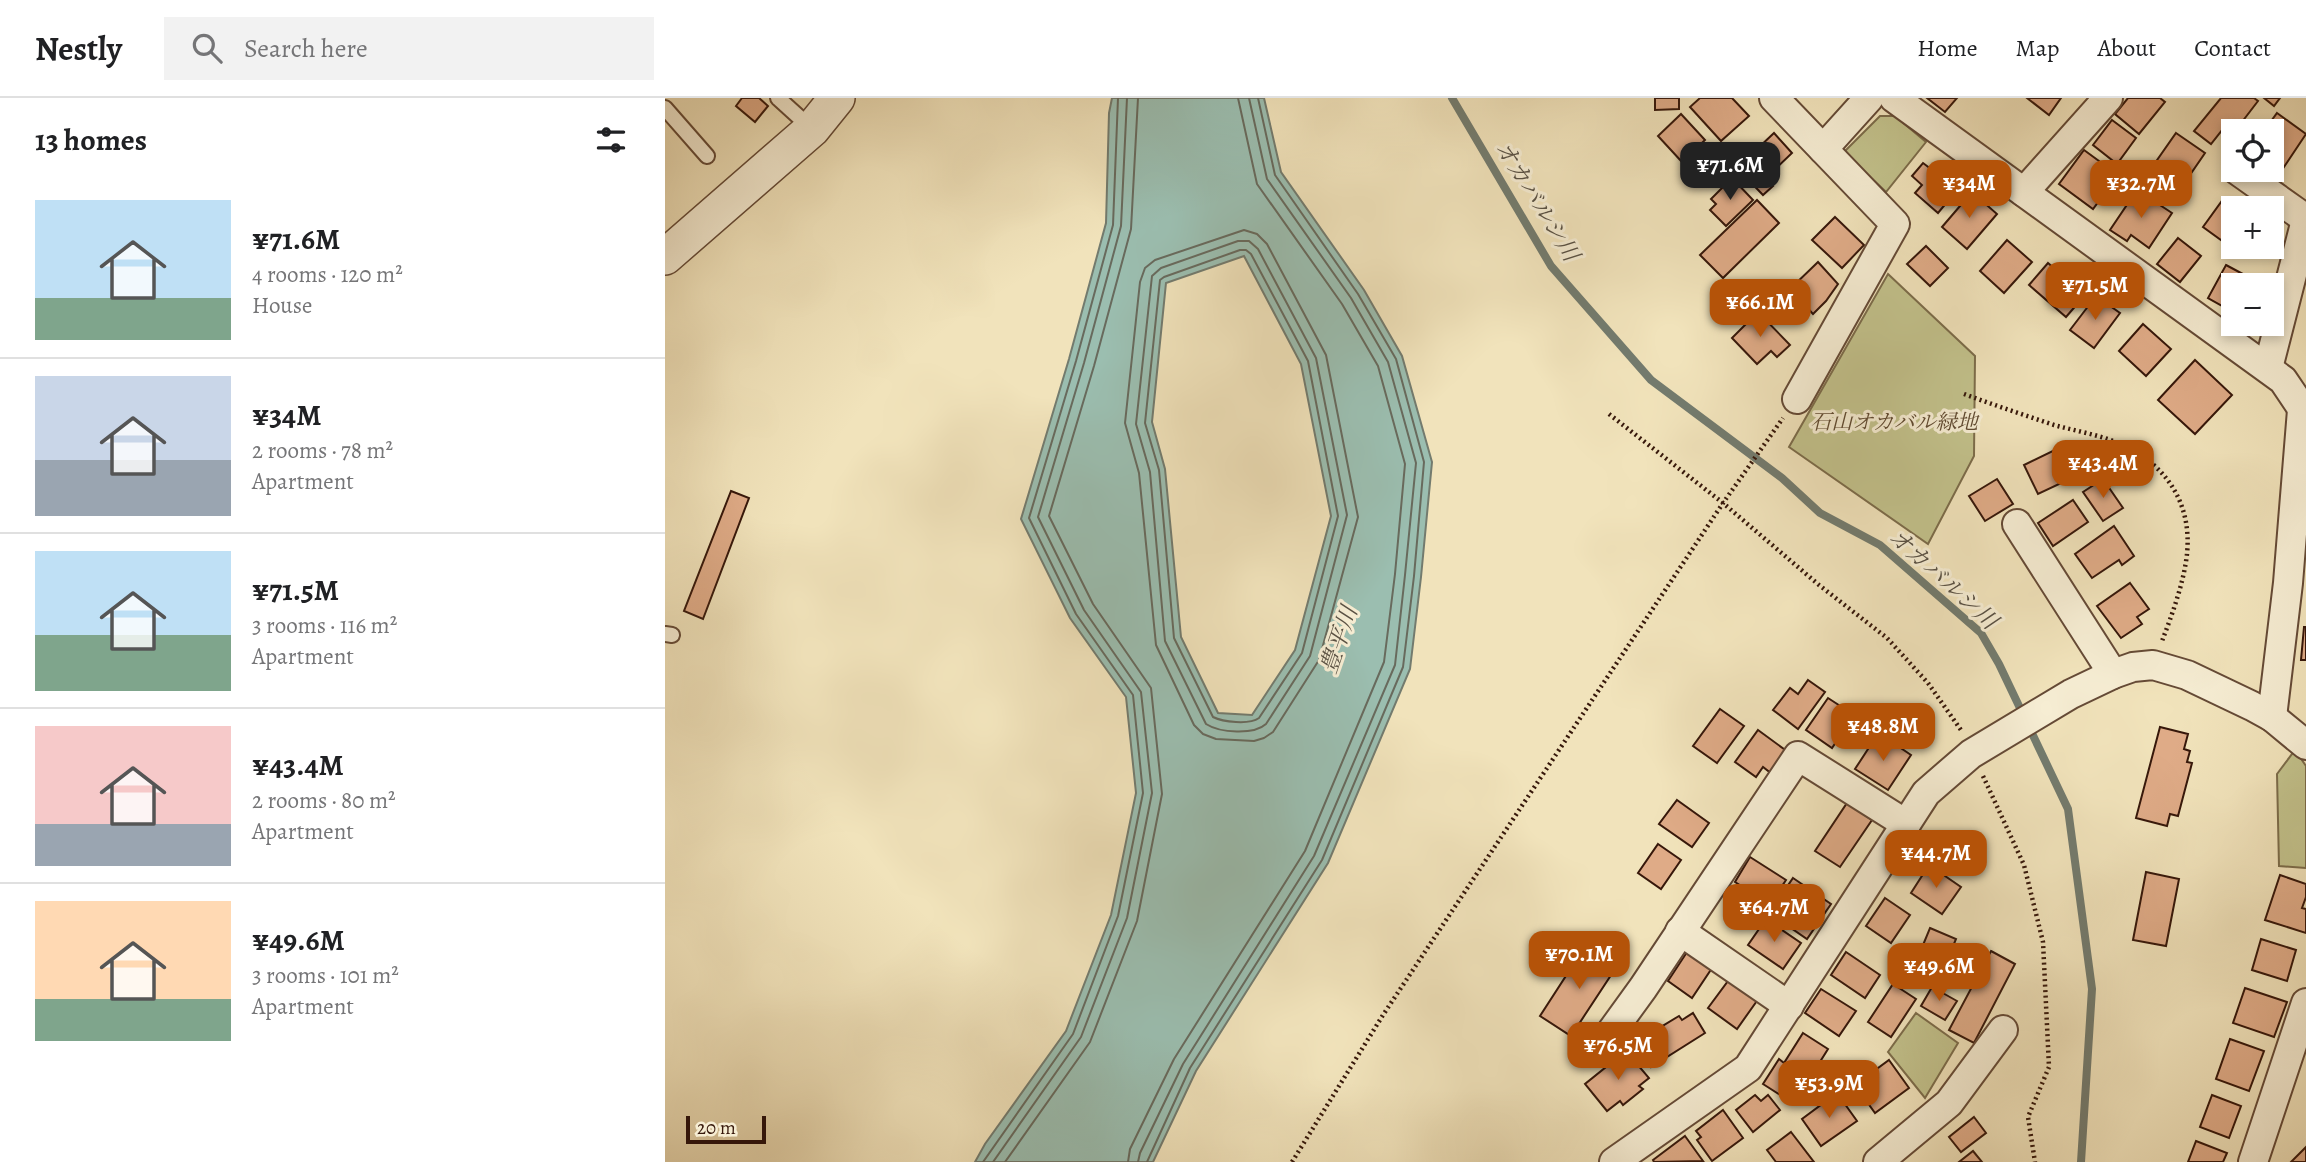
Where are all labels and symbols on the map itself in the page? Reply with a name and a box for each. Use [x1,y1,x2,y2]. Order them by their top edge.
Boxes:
water label: オカバルシ川 [1488,135,1588,270]
pin: ¥71.6M [1673,142,1787,202]
pin: ¥34M [1928,160,2010,220]
pin: ¥32.7M [2084,160,2198,220]
pin: ¥71.5M [2038,262,2152,322]
pin: ¥66.1M [1703,280,1817,339]
park label: 石山オカバル緑地 [1810,408,1980,436]
pin: ¥43.4M [2046,440,2160,500]
water label: オカバルシ川 [1882,522,2006,638]
water label: 豊平川 [1313,599,1366,678]
pin: ¥48.8M [1826,704,1940,763]
pin: ¥44.7M [1879,830,1993,890]
pin: ¥64.7M [1717,884,1831,944]
pin: ¥70.1M [1522,932,1636,991]
pin: ¥49.6M [1882,944,1996,1003]
pin: ¥76.5M [1561,1023,1675,1082]
pin: ¥53.9M [1772,1060,1886,1120]
scale bar [686,1113,767,1145]

